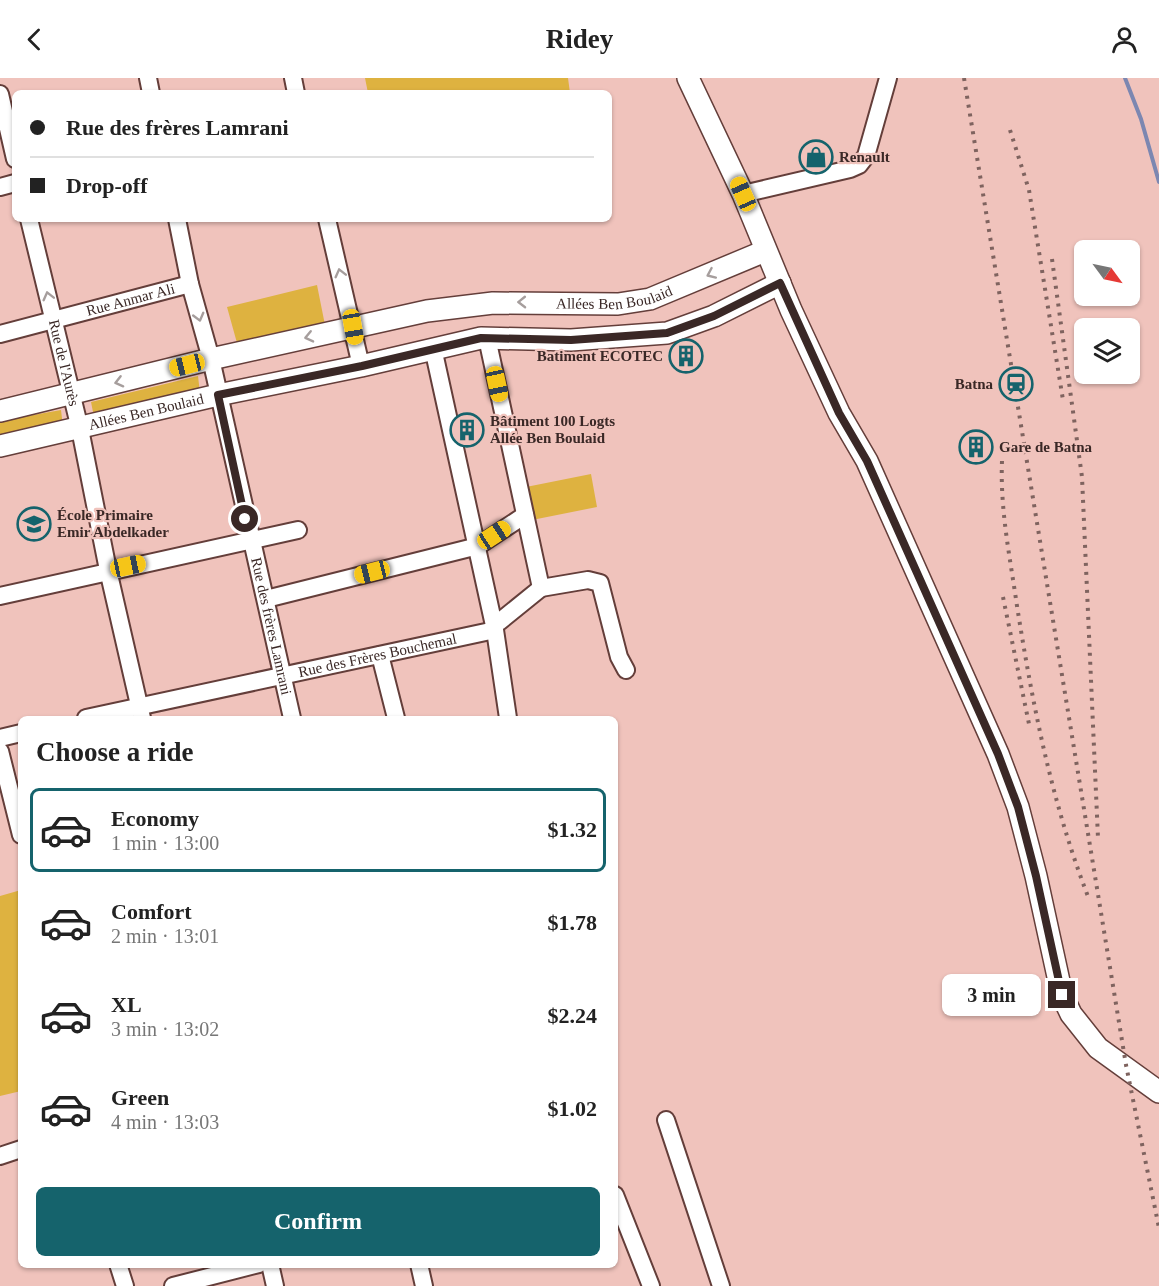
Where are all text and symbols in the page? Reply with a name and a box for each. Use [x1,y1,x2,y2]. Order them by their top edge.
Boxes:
icon: back [18,23,51,56]
icon: person [1108,23,1141,56]
text: Ridey [546,24,613,54]
text: Rue des frères Lamrani [66,115,289,140]
shop icon: Renault [798,139,834,175]
place label: Renault [839,149,890,165]
text: Drop-off [66,173,147,198]
car [727,174,759,214]
north arrow [1074,240,1140,306]
map controls [1074,240,1140,384]
one-way arrow [706,266,717,278]
one-way arrow [334,268,347,278]
street label: Rue Anmar Ali [85,280,177,319]
street label: Allées Ben Boulaid [556,282,675,312]
one-way arrow [42,292,55,302]
one-way arrow [517,296,526,308]
car [341,308,365,346]
one-way arrow [192,311,204,322]
street label: Rue de l'Aurès [46,318,82,408]
button: layers [1074,318,1140,384]
one-way arrow [304,329,314,342]
building icon: Batiment ECOTEC [668,338,704,374]
place label: Batiment ECOTEC [537,348,663,364]
car [167,352,207,378]
car [484,365,510,403]
station icon: Batna [998,366,1034,402]
one-way arrow [114,375,124,388]
place label: Batna [955,376,993,392]
street label: Allées Ben Boulaid [87,391,206,433]
building icon: Bâtiment 100 Logts Allée Ben Boulaid [449,412,485,448]
place label: Bâtiment 100 Logts Allée Ben Boulaid [490,413,615,446]
building icon: Gare de Batna [958,429,994,465]
place label: Gare de Batna [999,439,1093,455]
route start [231,505,258,532]
school or university icon: École Primaire Emir Abdelkader [16,506,52,542]
place label: École Primaire Emir Abdelkader [57,507,169,540]
car [474,518,514,552]
car [109,553,147,579]
street label: Rue des frères Lamrani [248,556,295,696]
car [352,559,392,585]
street label: Rue des Frères Bouchemal [297,631,458,680]
text: Choose a ride [36,737,194,767]
icon: car [39,803,93,857]
text: Economy [111,806,199,831]
text: $1.32 [548,817,597,842]
text: 1 min · 13:00 [111,832,219,854]
icon: car [39,896,93,950]
text: Comfort [111,899,192,924]
text: $1.78 [548,910,597,935]
text: 2 min · 13:01 [111,925,219,947]
callout: 3 min [942,974,1041,1016]
route end [1048,981,1075,1008]
text: 3 min [967,984,1016,1006]
icon: car [39,989,93,1043]
text: XL [111,992,142,1017]
text: $2.24 [548,1003,597,1028]
text: 3 min · 13:02 [111,1018,219,1040]
icon: car [39,1082,93,1136]
text: Green [111,1085,169,1110]
text: $1.02 [548,1096,597,1121]
text: 4 min · 13:03 [111,1111,219,1133]
button: Confirm [36,1187,600,1256]

